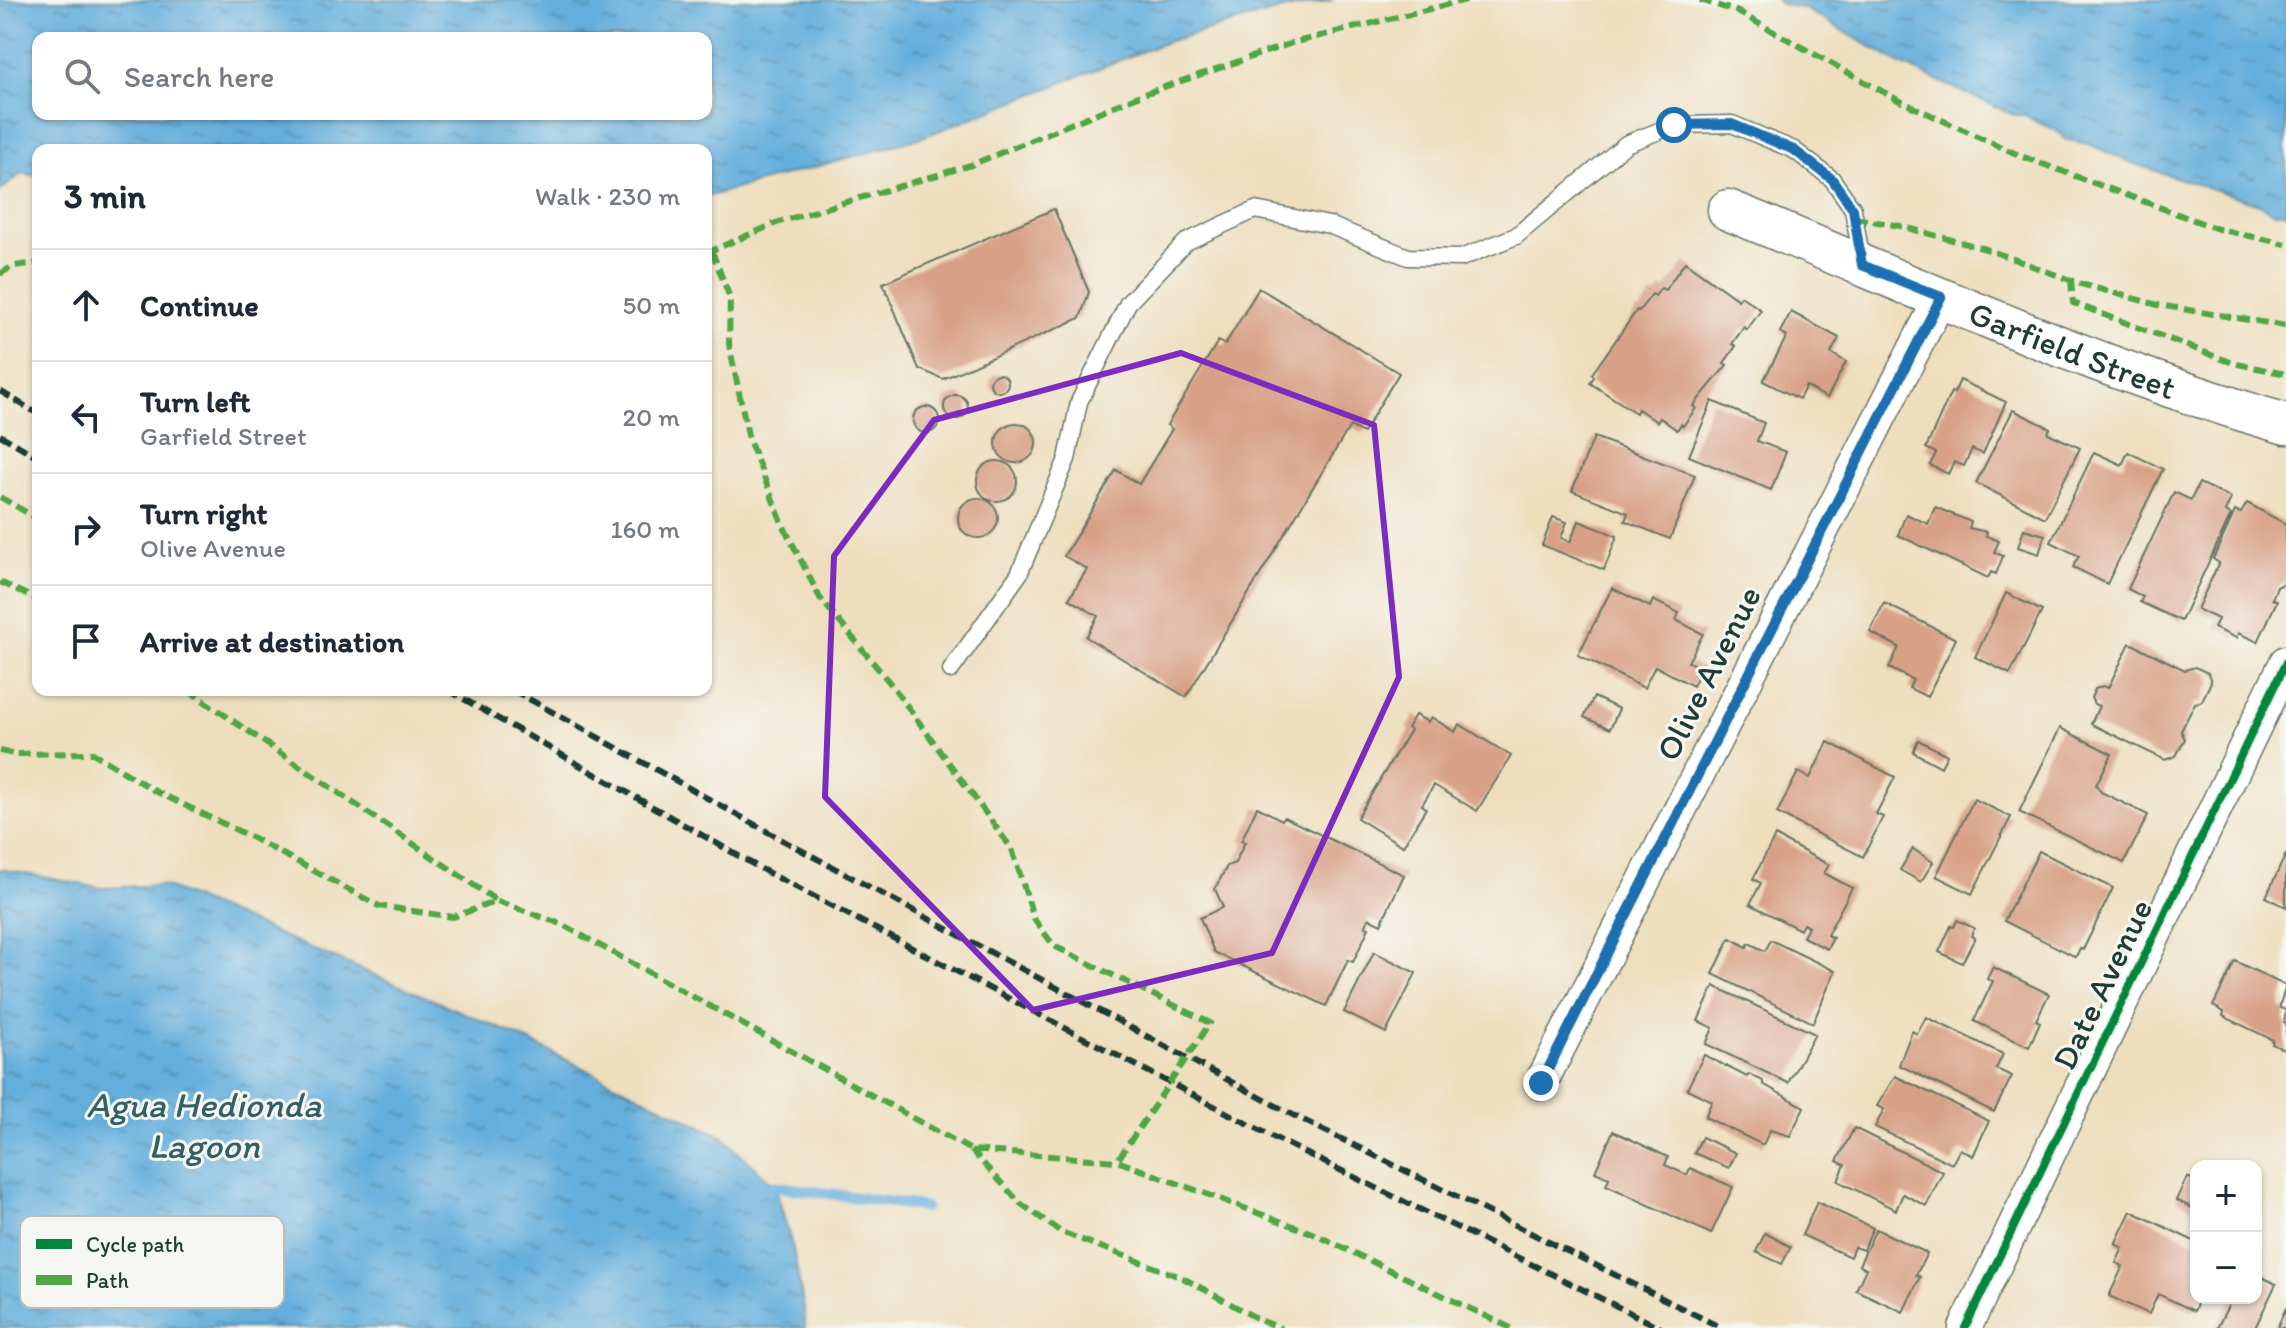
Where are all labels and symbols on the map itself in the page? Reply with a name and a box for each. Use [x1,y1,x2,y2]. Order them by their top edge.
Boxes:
route start [1656,107,1692,143]
street label: Garfield Street [1963,292,2181,408]
street label: Olive Avenue [1647,579,1770,767]
street label: Date Avenue [2044,892,2161,1076]
route end [1523,1065,1559,1101]
water label: Agua Hedionda Lagoon [86,1083,322,1167]
legend [20,1216,284,1308]
text: Cycle path [86,1231,185,1258]
text: Path [86,1267,129,1294]

